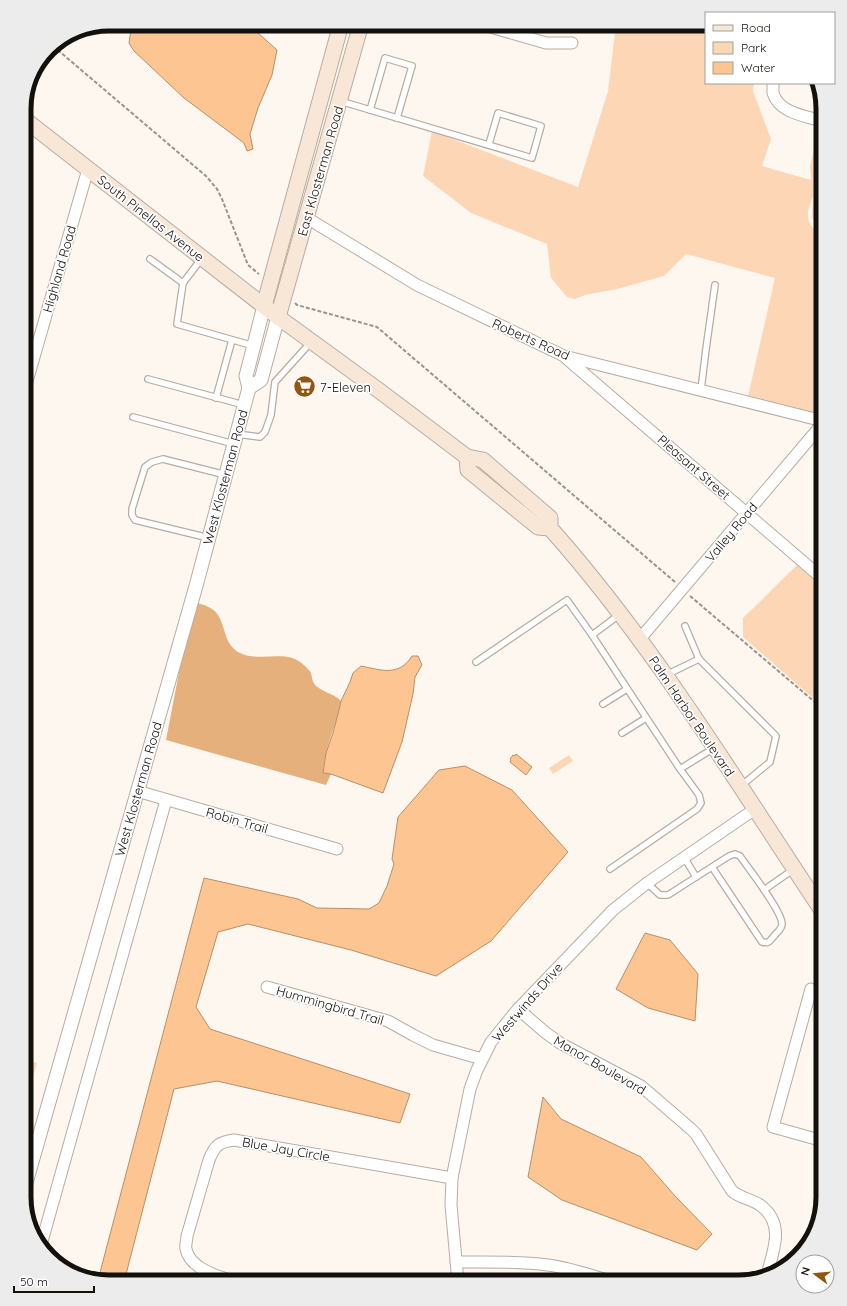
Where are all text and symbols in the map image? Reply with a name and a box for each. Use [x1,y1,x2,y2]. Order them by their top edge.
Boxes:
legend [705,12,835,84]
text: Road [741,20,771,35]
text: Park [741,40,766,55]
text: Water [741,60,776,75]
street label: East Klosterman Road [294,104,346,238]
street label: South Pinellas Avenue [94,171,208,265]
street label: Highland Road [39,224,79,314]
street label: Roberts Road [490,315,572,363]
supermarket icon: 7-Eleven [291,374,317,400]
place label: 7-Eleven [320,379,371,395]
street label: West Klosterman Road [199,408,251,546]
street label: Pleasant Street [654,431,734,503]
street label: Valley Road [702,499,760,565]
street label: Palm Harbor Boulevard [646,653,738,779]
street label: West Klosterman Road [111,720,165,858]
street label: Robin Trail [204,804,270,836]
street label: Westwinds Drive [488,959,566,1045]
street label: Hummingbird Trail [274,982,386,1028]
street label: Manor Boulevard [551,1032,649,1098]
street label: Blue Jay Circle [241,1133,331,1165]
north arrow [795,1254,835,1294]
text: N [798,1265,813,1277]
scale bar [14,1268,94,1294]
text: 50 m [20,1274,48,1289]

